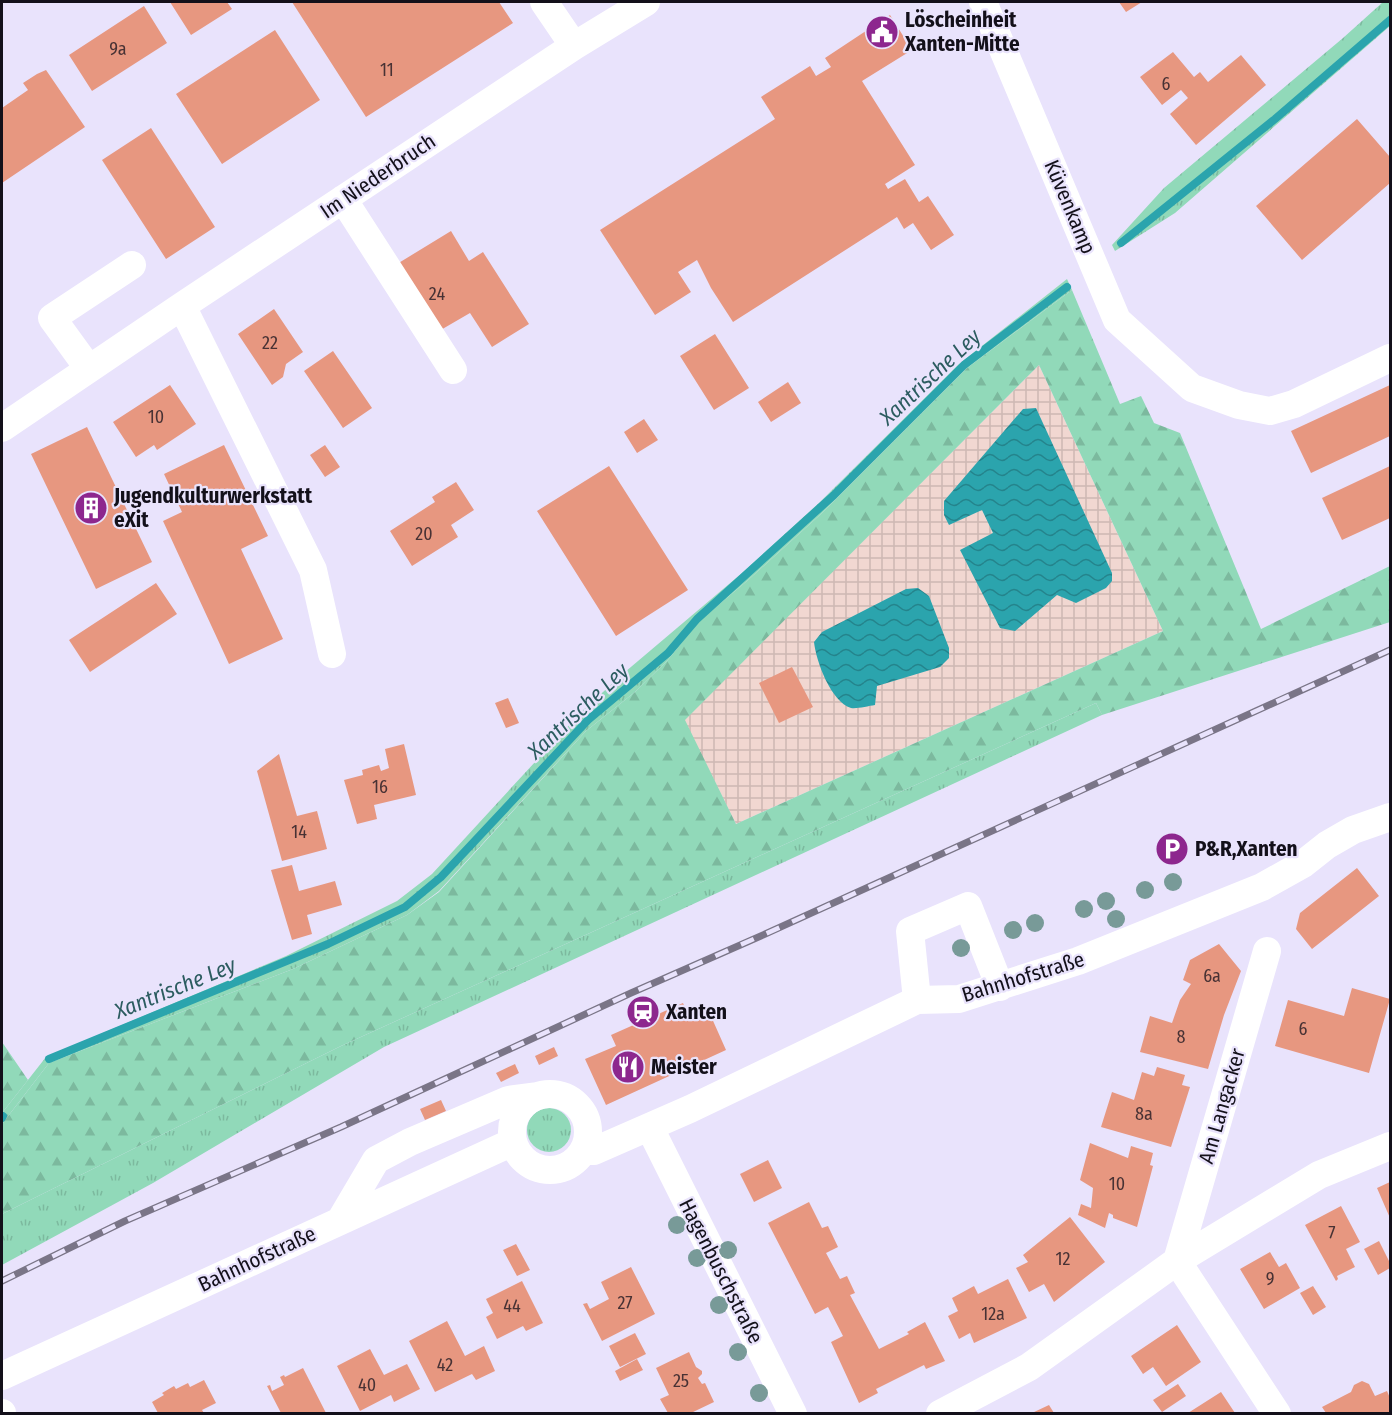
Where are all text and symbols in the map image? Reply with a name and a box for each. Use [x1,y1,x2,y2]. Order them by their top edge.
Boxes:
place label: Löscheinheit Xanten-Mitte [904,7,1020,57]
public building icon: Löscheinheit Xanten-Mitte [864,14,900,50]
house number: 9a [109,38,127,60]
house number: 11 [380,59,394,81]
house number: 6 [1162,73,1171,95]
street label: Im Niederbruch [315,128,441,224]
street label: Küvenkamp [1039,156,1101,258]
house number: 24 [429,283,445,305]
water label: Xantrische Ley [873,322,987,431]
house number: 22 [262,332,278,354]
house number: 10 [148,406,164,428]
place label: Jugendkulturwerkstatt eXit [113,483,313,533]
building icon: Jugendkulturwerkstatt eXit [73,490,109,526]
house number: 20 [415,523,433,545]
water label: Xantrische Ley [521,656,635,765]
house number: 16 [372,776,388,798]
house number: 14 [291,821,307,843]
parking icon: P&R,Xanten [1154,831,1190,867]
place label: P&R,Xanten [1195,836,1298,862]
street label: Bahnhofstraße [959,946,1087,1008]
water label: Xantrische Ley [109,951,241,1025]
house number: 6a [1203,965,1221,987]
station icon: Xanten [625,994,661,1030]
place label: Xanten [665,999,727,1025]
house number: 6 [1299,1018,1308,1040]
house number: 8 [1177,1026,1186,1048]
street label: Am Langacker [1193,1045,1251,1167]
restaurant icon: Meister [610,1049,646,1085]
place label: Meister [651,1054,717,1080]
house number: 8a [1135,1103,1153,1125]
house number: 10 [1109,1173,1125,1195]
street label: Hagenbuschstraße [673,1194,769,1348]
street label: Bahnhofstraße [194,1220,320,1298]
house number: 7 [1328,1222,1336,1244]
house number: 12 [1056,1248,1071,1270]
house number: 9 [1266,1268,1274,1290]
house number: 27 [617,1292,633,1314]
house number: 44 [503,1295,521,1317]
house number: 12a [981,1303,1005,1325]
house number: 42 [437,1354,453,1376]
house number: 25 [673,1370,689,1392]
house number: 40 [358,1374,376,1396]

